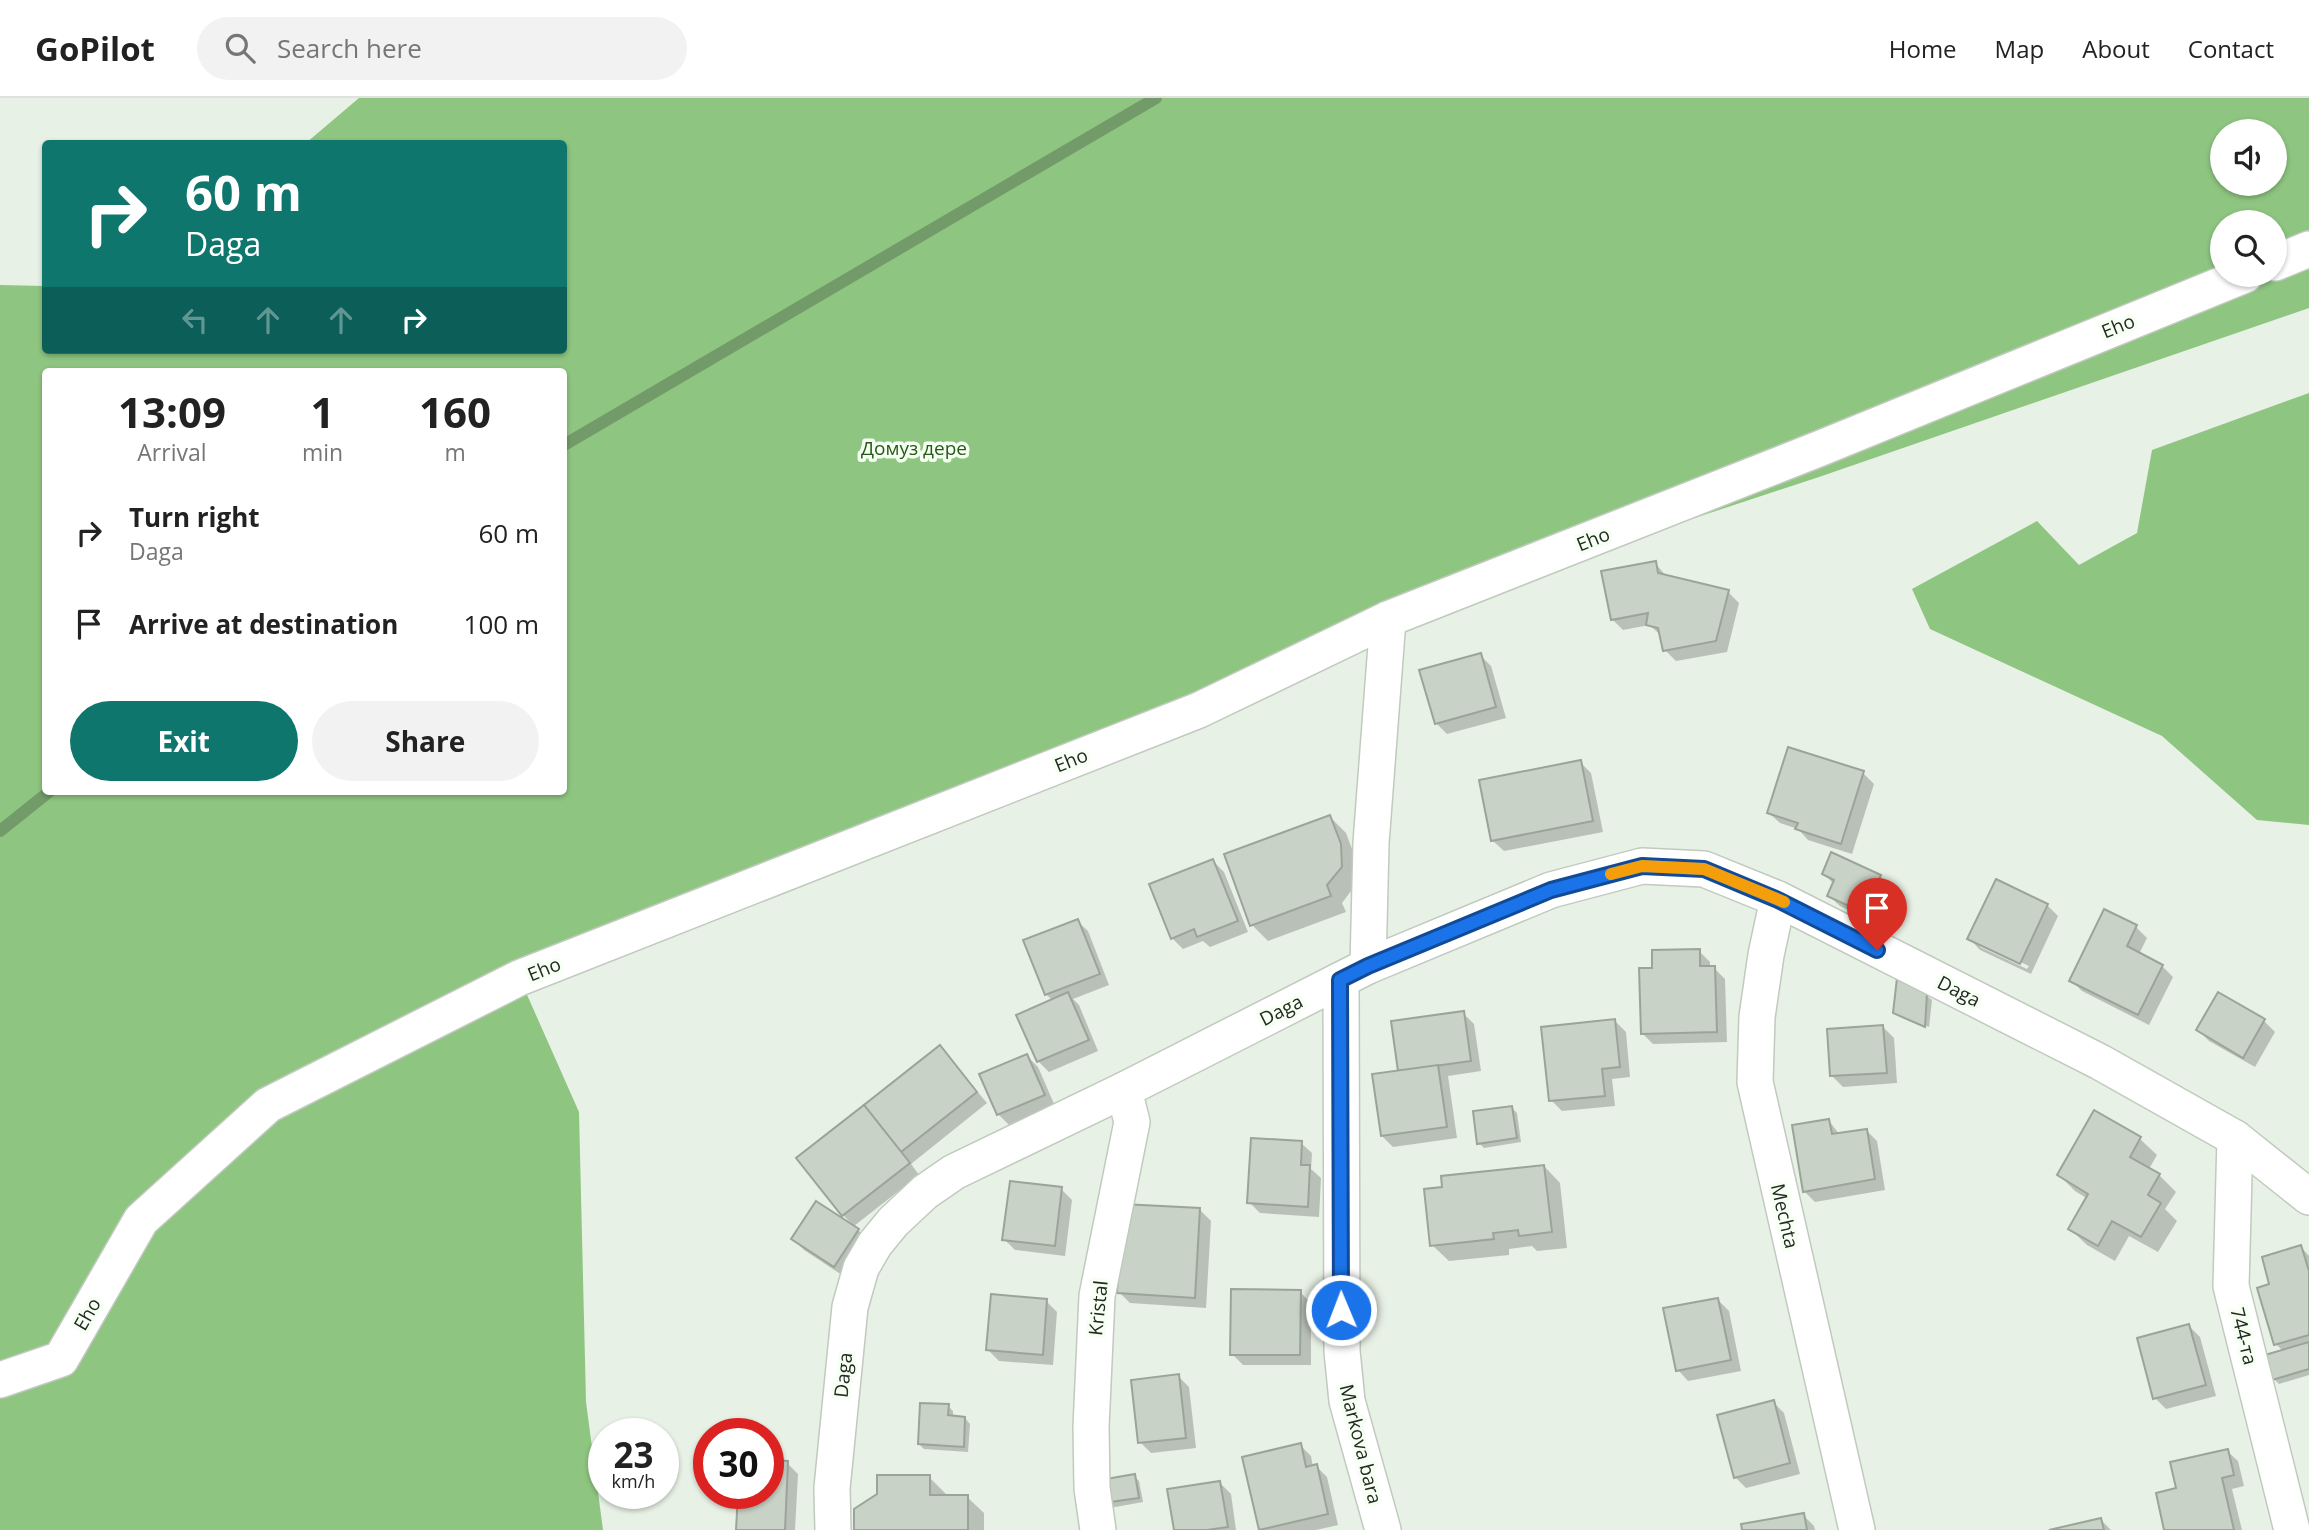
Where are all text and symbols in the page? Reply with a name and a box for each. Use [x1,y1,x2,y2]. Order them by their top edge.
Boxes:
search box [197,17,687,80]
text: GoPilot [35,26,155,71]
icon: search [221,29,259,67]
text: Search here [277,30,422,66]
text: Home [1889,32,1957,65]
text: Map [1995,32,2044,65]
text: About [2082,32,2150,65]
text: Contact [2188,32,2274,65]
map controls [2210,119,2287,287]
button: sound [2210,119,2287,196]
text: 60 m [185,159,302,225]
icon: right [70,168,161,259]
button: search [2210,210,2287,287]
text: Daga [185,222,261,265]
icon: left [176,301,214,339]
icon: ahead [249,301,287,339]
icon: ahead [322,301,360,339]
icon: right [395,301,433,339]
street label: Eho [2098,308,2138,344]
text: 13:09 [118,383,226,440]
text: 1 [310,383,335,440]
text: 160 [419,383,491,440]
park label: Домуз дере [861,435,967,461]
text: Arrival [137,436,207,468]
text: min [302,436,343,468]
text: m [444,436,466,468]
text: Turn right [129,499,260,535]
icon: right [70,514,108,552]
text: 60 m [478,515,539,551]
street label: Eho [1573,521,1613,557]
text: Daga [129,535,184,567]
icon: arrive [70,605,108,643]
text: Arrive at destination [129,606,398,642]
text: 100 m [464,606,539,642]
button: Exit [70,701,298,781]
button: Share [312,701,539,781]
street label: Eho [1051,742,1091,778]
pin [1847,878,1907,950]
icon: arrive [1858,889,1896,927]
street label: Eho [524,951,564,987]
street label: Daga [1933,969,1985,1013]
street label: Daga [1255,988,1307,1032]
street label: Mechta [1765,1181,1805,1251]
position arrow [1304,1273,1378,1347]
street label: Kristal [1082,1279,1114,1337]
street label: Eho [67,1293,107,1335]
street label: 744-та [2224,1305,2264,1367]
street label: Daga [828,1351,858,1399]
street label: Markova bara [1334,1382,1388,1506]
speed limit sign: 30 [693,1418,784,1509]
text: 23 [613,1431,654,1478]
text: km/h [612,1469,655,1493]

